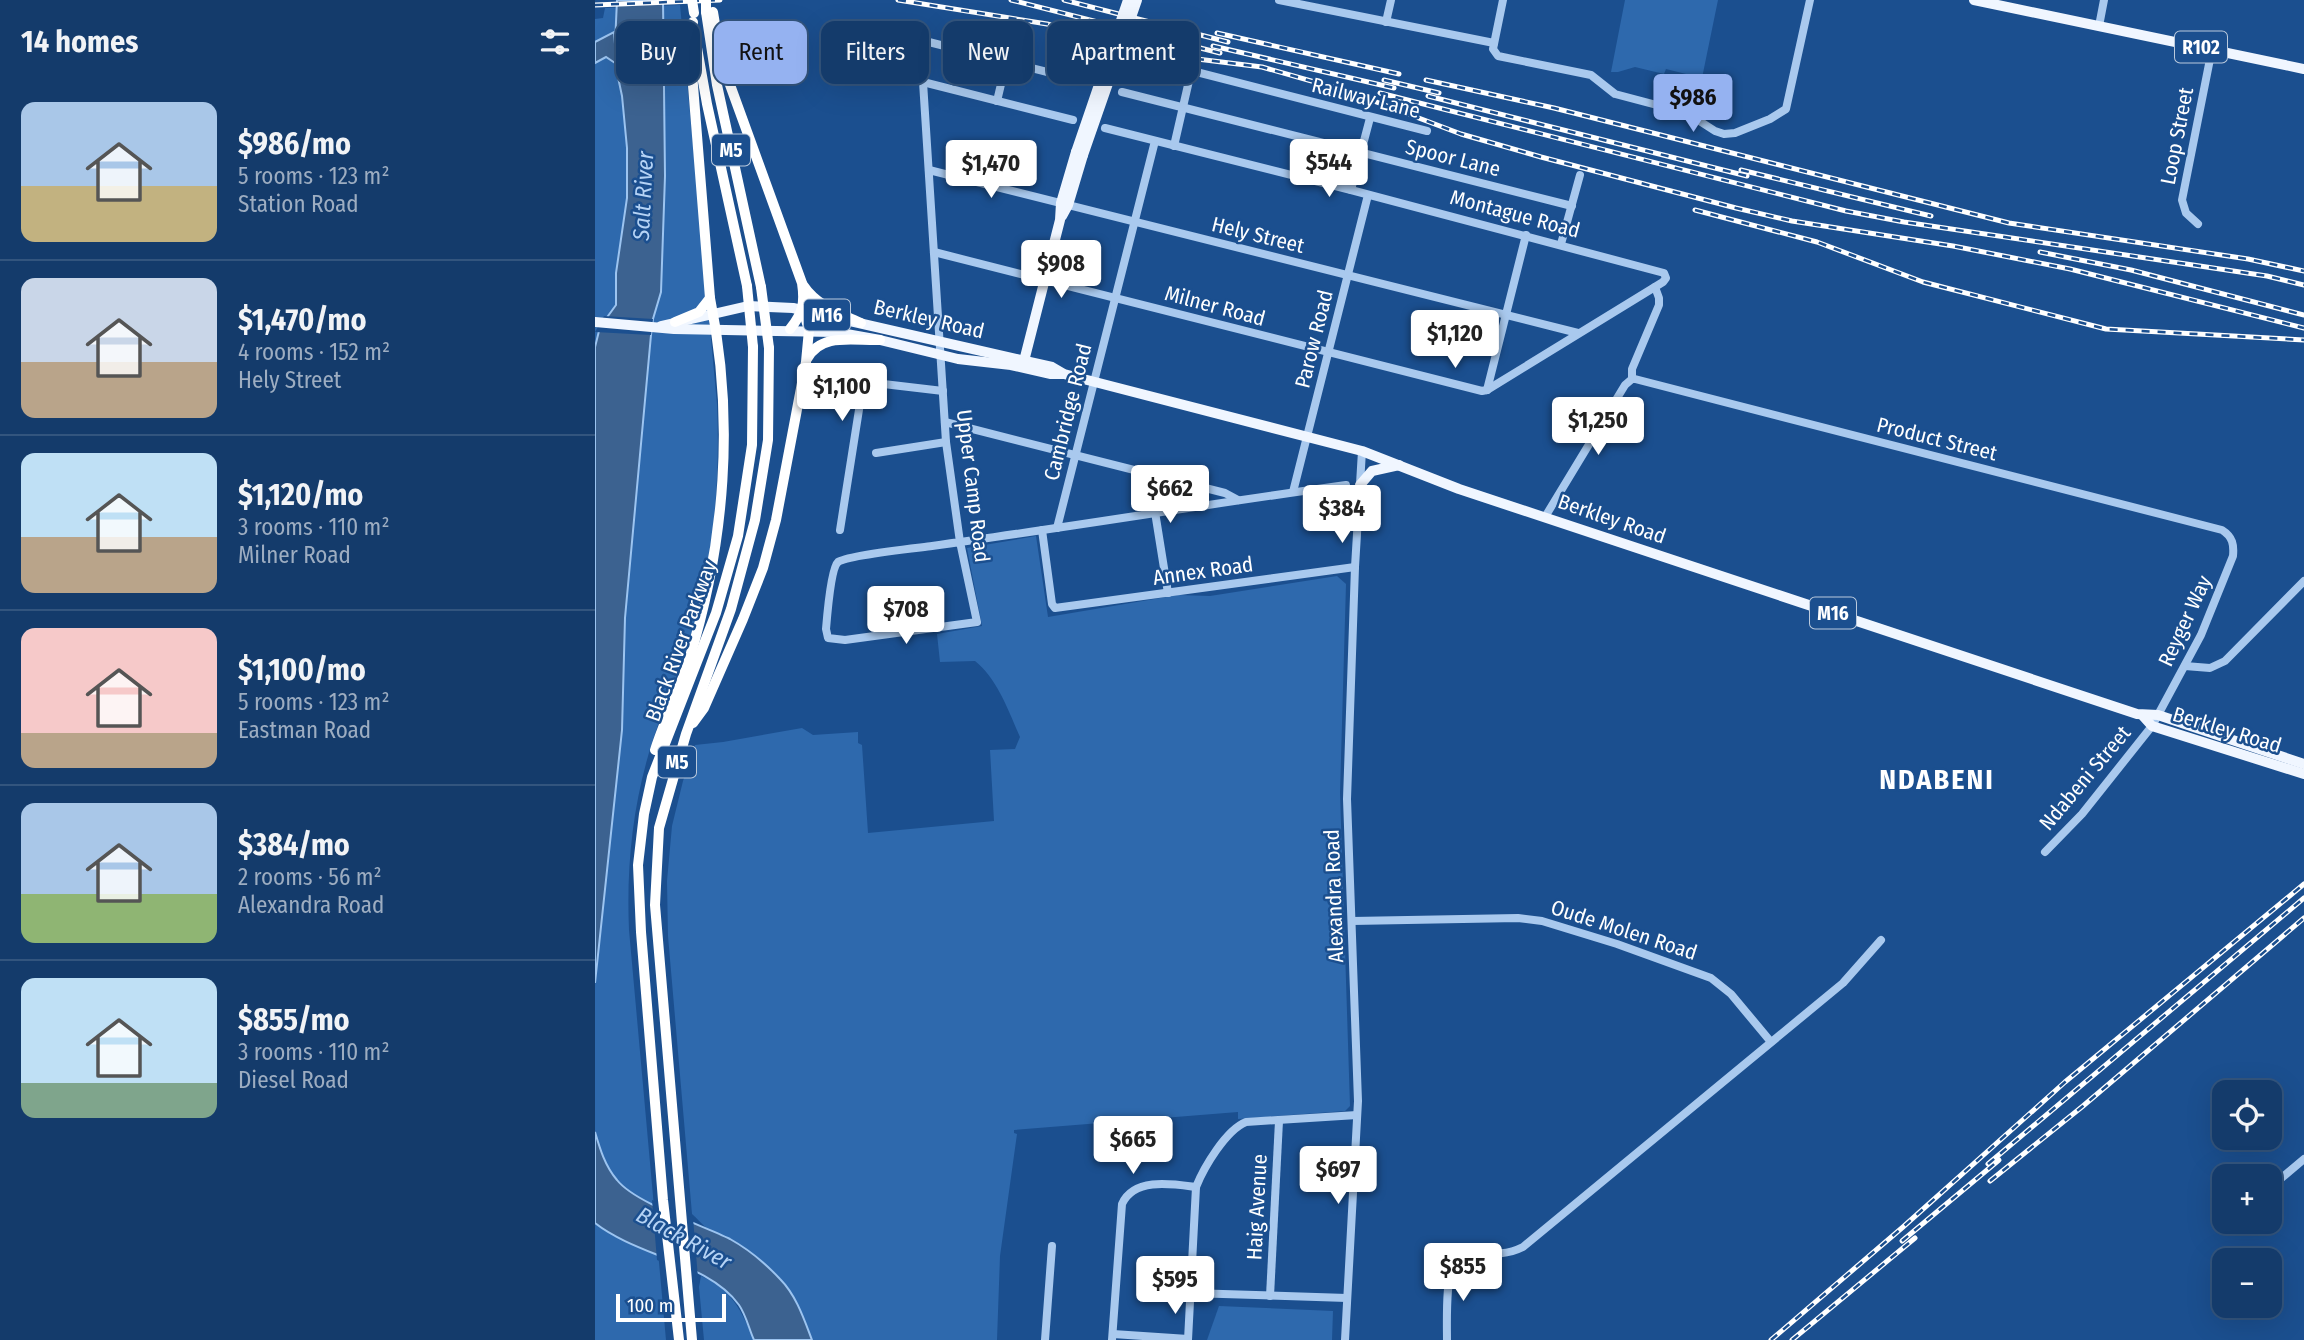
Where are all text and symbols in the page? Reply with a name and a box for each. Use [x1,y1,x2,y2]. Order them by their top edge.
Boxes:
chip: Buy [616,21,700,84]
chip: Rent [714,21,807,84]
chip: Filters [821,21,929,84]
chip: New [943,21,1033,84]
chip: Apartment [1047,21,1199,84]
icon: filters [536,23,574,61]
text: 14 homes [21,24,138,60]
road number: R102 [2175,32,2227,62]
street label: Railway Lane [1309,72,1423,124]
pin: $986 [1652,74,1734,134]
text: $986 [1669,83,1717,111]
street label: Loop Street [2155,85,2199,187]
text: $986/mo [238,126,351,162]
icon: home [77,130,161,214]
road number: M5 [712,134,750,166]
street label: Spoor Lane [1403,134,1503,182]
pin: $1,470 [934,140,1048,200]
pin: $544 [1288,140,1370,199]
text: $544 [1306,148,1352,176]
text: $1,470 [962,149,1020,177]
water label: Salt River [627,150,659,242]
text: 5 rooms · 123 m² [238,162,389,190]
street label: Montague Road [1447,184,1583,244]
text: Station Road [238,190,359,218]
street label: Hely Street [1209,211,1307,259]
pin: $908 [1020,240,1102,300]
text: $908 [1037,249,1085,277]
street label: Milner Road [1162,280,1268,332]
street label: Parow Road [1289,287,1339,391]
street label: Berkley Road [871,294,987,344]
road number: M16 [804,300,850,330]
text: $1,470/mo [238,302,366,338]
icon: home [77,306,161,390]
pin: $1,120 [1398,310,1512,370]
text: $1,120 [1427,319,1483,347]
text: 4 rooms · 152 m² [238,338,390,366]
street label: Cambridge Road [1038,341,1098,483]
pin: $1,100 [785,364,899,423]
text: Hely Street [238,366,341,394]
text: $1,100 [813,372,871,400]
pin: $1,250 [1541,398,1655,457]
text: $1,250 [1568,406,1628,434]
street label: Upper Camp Road [951,408,995,564]
street label: Product Street [1874,412,2000,467]
pin: $662 [1129,466,1211,525]
text: $662 [1147,474,1193,502]
text: $1,120/mo [238,477,363,513]
icon: home [77,481,161,565]
pin: $384 [1301,486,1383,545]
street label: Berkley Road [1555,488,1669,550]
text: $384 [1319,494,1365,522]
text: 3 rooms · 110 m² [238,513,389,541]
text: Milner Road [238,541,351,569]
street label: Annex Road [1151,551,1255,591]
street label: Black River Parkway [640,556,722,725]
street label: Reyger Way [2153,571,2218,671]
pin: $708 [865,586,947,646]
text: $708 [883,595,929,623]
road number: M16 [1810,598,1856,628]
text: $1,100/mo [238,652,366,688]
icon: home [77,656,161,740]
text: 5 rooms · 123 m² [238,688,389,716]
street label: Berkley Road [2169,701,2285,759]
text: Eastman Road [238,716,371,744]
street label: Ndabeni Street [2034,720,2136,836]
road number: M5 [658,747,696,778]
district label: NDABENI [1879,763,1995,796]
text: $384/mo [238,827,350,863]
street label: Alexandra Road [1319,829,1349,963]
icon: home [77,831,161,915]
text: 2 rooms · 56 m² [238,863,382,891]
text: Alexandra Road [238,891,384,919]
street label: Oude Molen Road [1548,894,1700,966]
text: $855/mo [238,1002,350,1038]
icon: home [77,1006,161,1090]
text: 3 rooms · 110 m² [238,1038,389,1066]
text: Diesel Road [238,1066,349,1094]
map controls [2212,1080,2282,1318]
button: locate [2212,1080,2282,1150]
pin: $665 [1092,1116,1174,1176]
text: $665 [1110,1125,1156,1153]
pin: $697 [1297,1146,1379,1206]
street label: Haig Avenue [1241,1153,1273,1261]
text: $697 [1316,1155,1360,1183]
button: + [2212,1164,2282,1234]
water label: Black River [632,1200,737,1276]
pin: $855 [1422,1244,1504,1303]
button: − [2212,1248,2282,1318]
text: $855 [1440,1252,1486,1280]
pin: $595 [1134,1256,1216,1316]
text: $595 [1152,1265,1198,1293]
scale bar [616,1291,726,1323]
text: 100 m [627,1294,673,1317]

